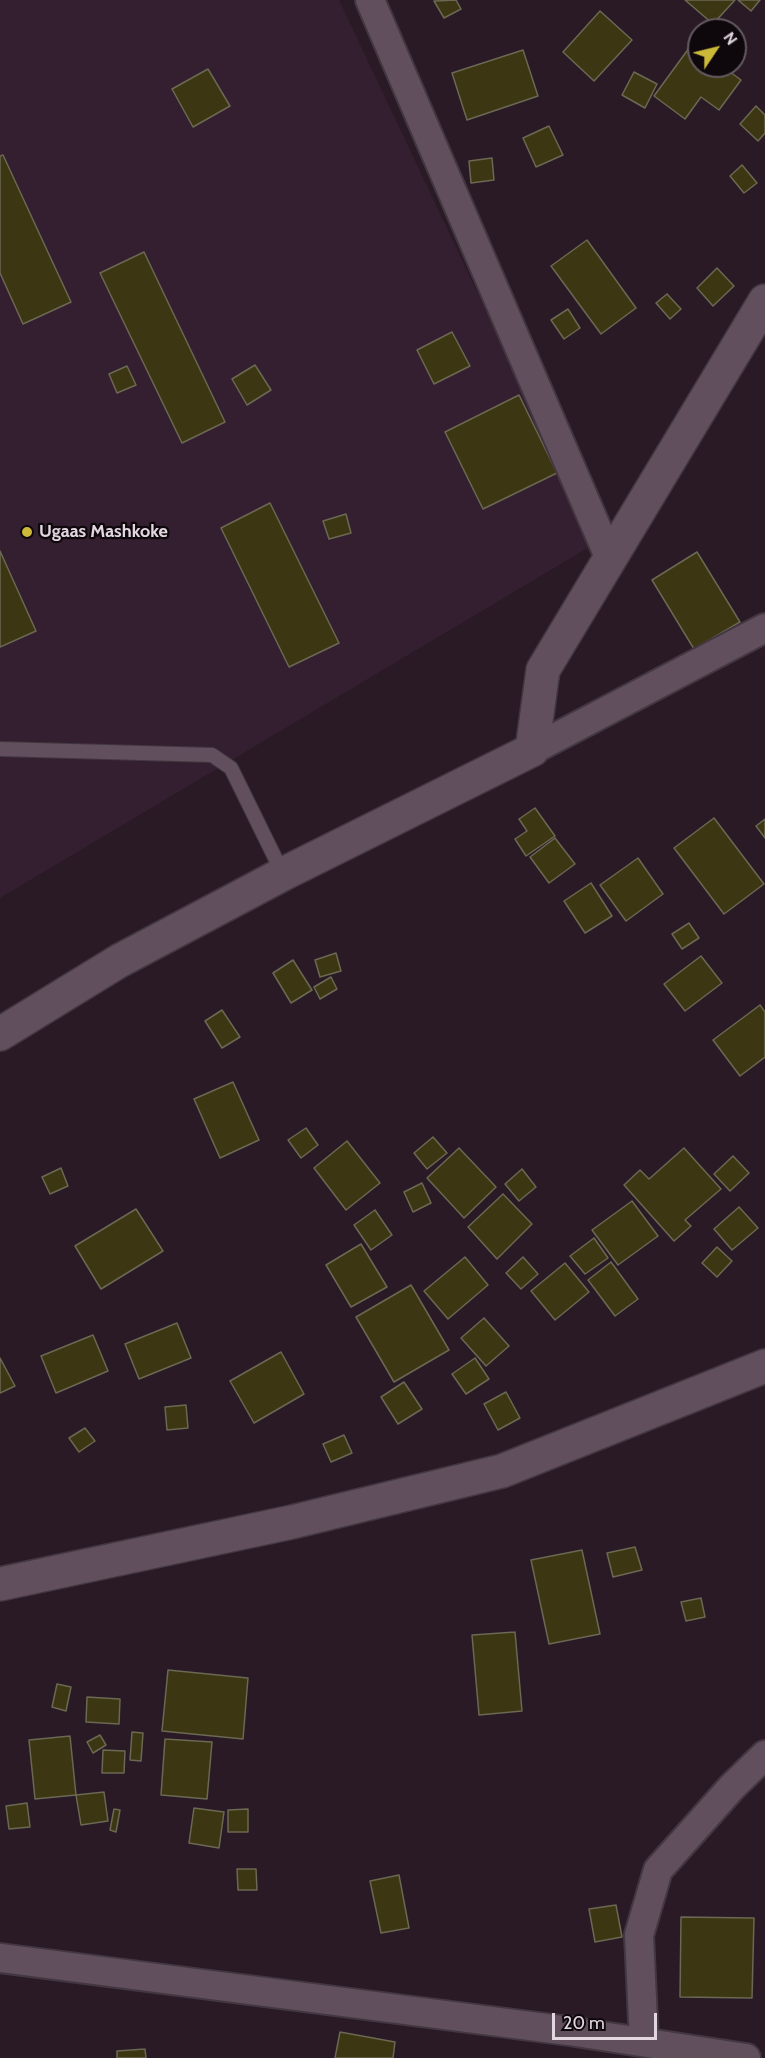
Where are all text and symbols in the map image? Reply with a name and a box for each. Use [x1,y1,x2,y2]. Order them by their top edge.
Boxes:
north arrow [687,18,747,78]
text: N [719,28,742,49]
place label: Ugaas Mashkoke [39,521,168,543]
marker: Ugaas Mashkoke [20,525,34,539]
scale bar [555,2001,660,2039]
text: 20 m [563,2012,605,2034]

